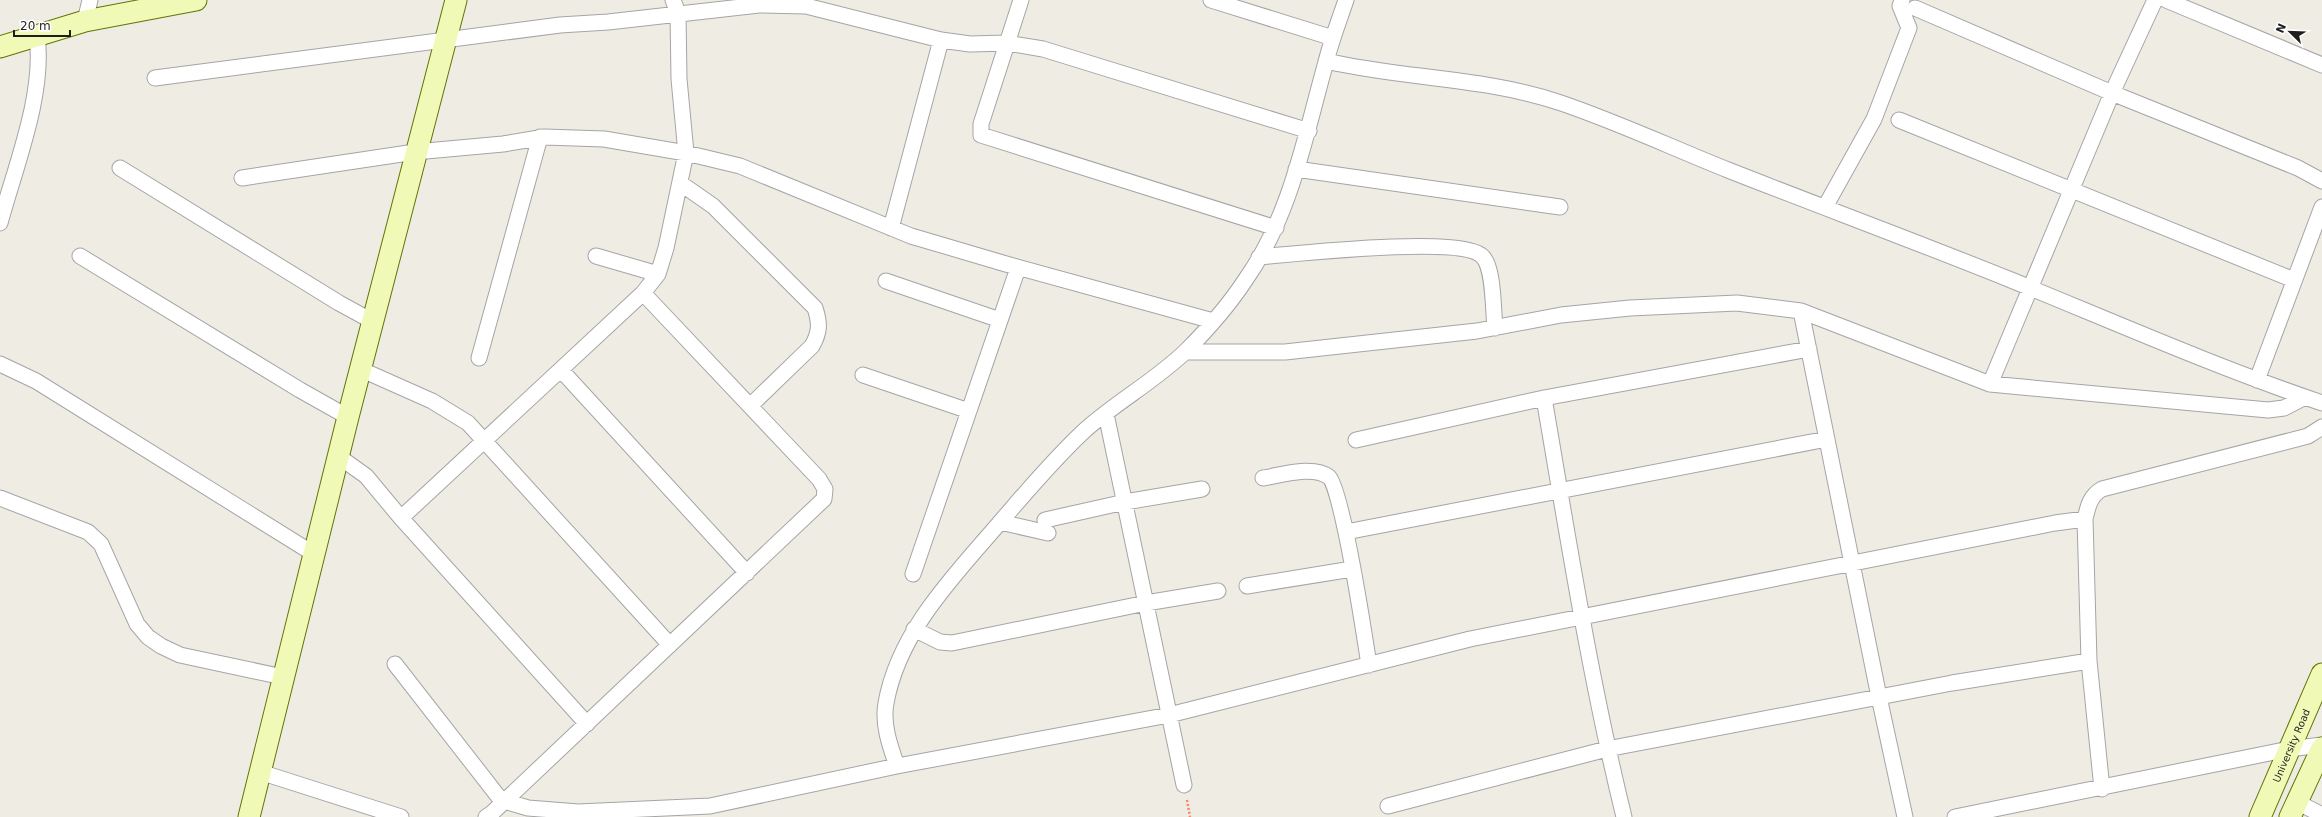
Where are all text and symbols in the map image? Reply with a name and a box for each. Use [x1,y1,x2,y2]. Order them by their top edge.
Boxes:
scale bar [14,12,70,38]
north arrow [2270,12,2310,52]
text: 20 m [20,19,51,33]
text: N [2273,22,2289,35]
street label: University Road [2271,707,2312,784]

